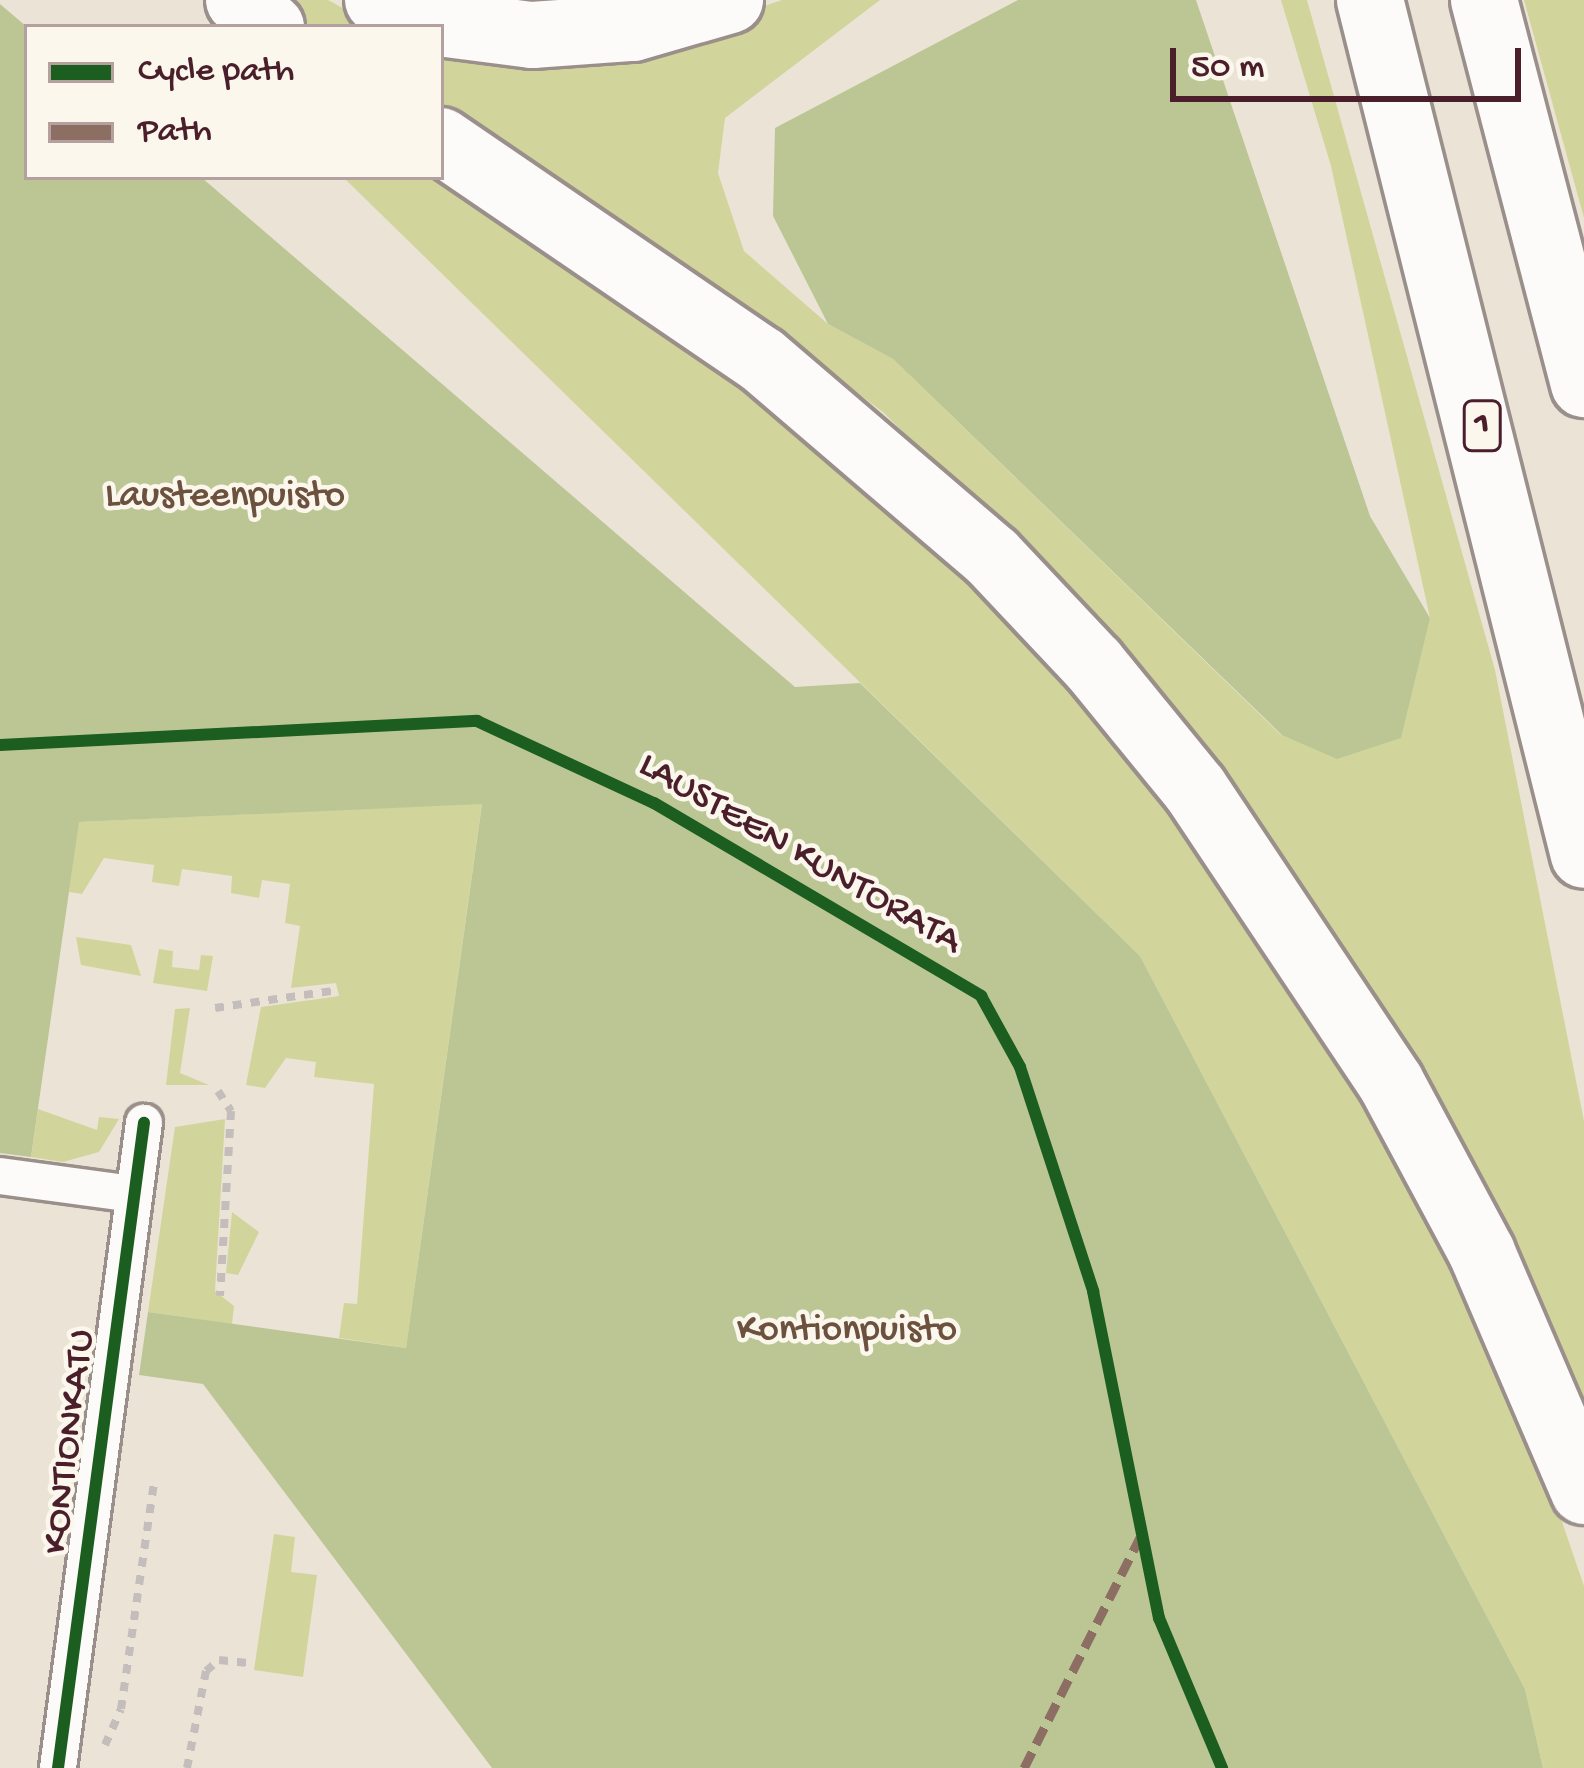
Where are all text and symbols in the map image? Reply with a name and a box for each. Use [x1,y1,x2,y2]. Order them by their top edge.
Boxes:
legend [24,24,444,180]
scale bar [1176,24,1527,98]
text: 50 m [1191,47,1264,90]
text: Cycle path [138,51,294,94]
text: Path [138,111,212,154]
road number: 1 [1461,396,1503,456]
park label: Lausteenpuisto [105,474,345,520]
street label: LAUSTEEN KUNTORATA [629,743,969,967]
park label: Kontionpuisto [737,1308,957,1354]
street label: KONTIONKATU [34,1327,108,1557]

